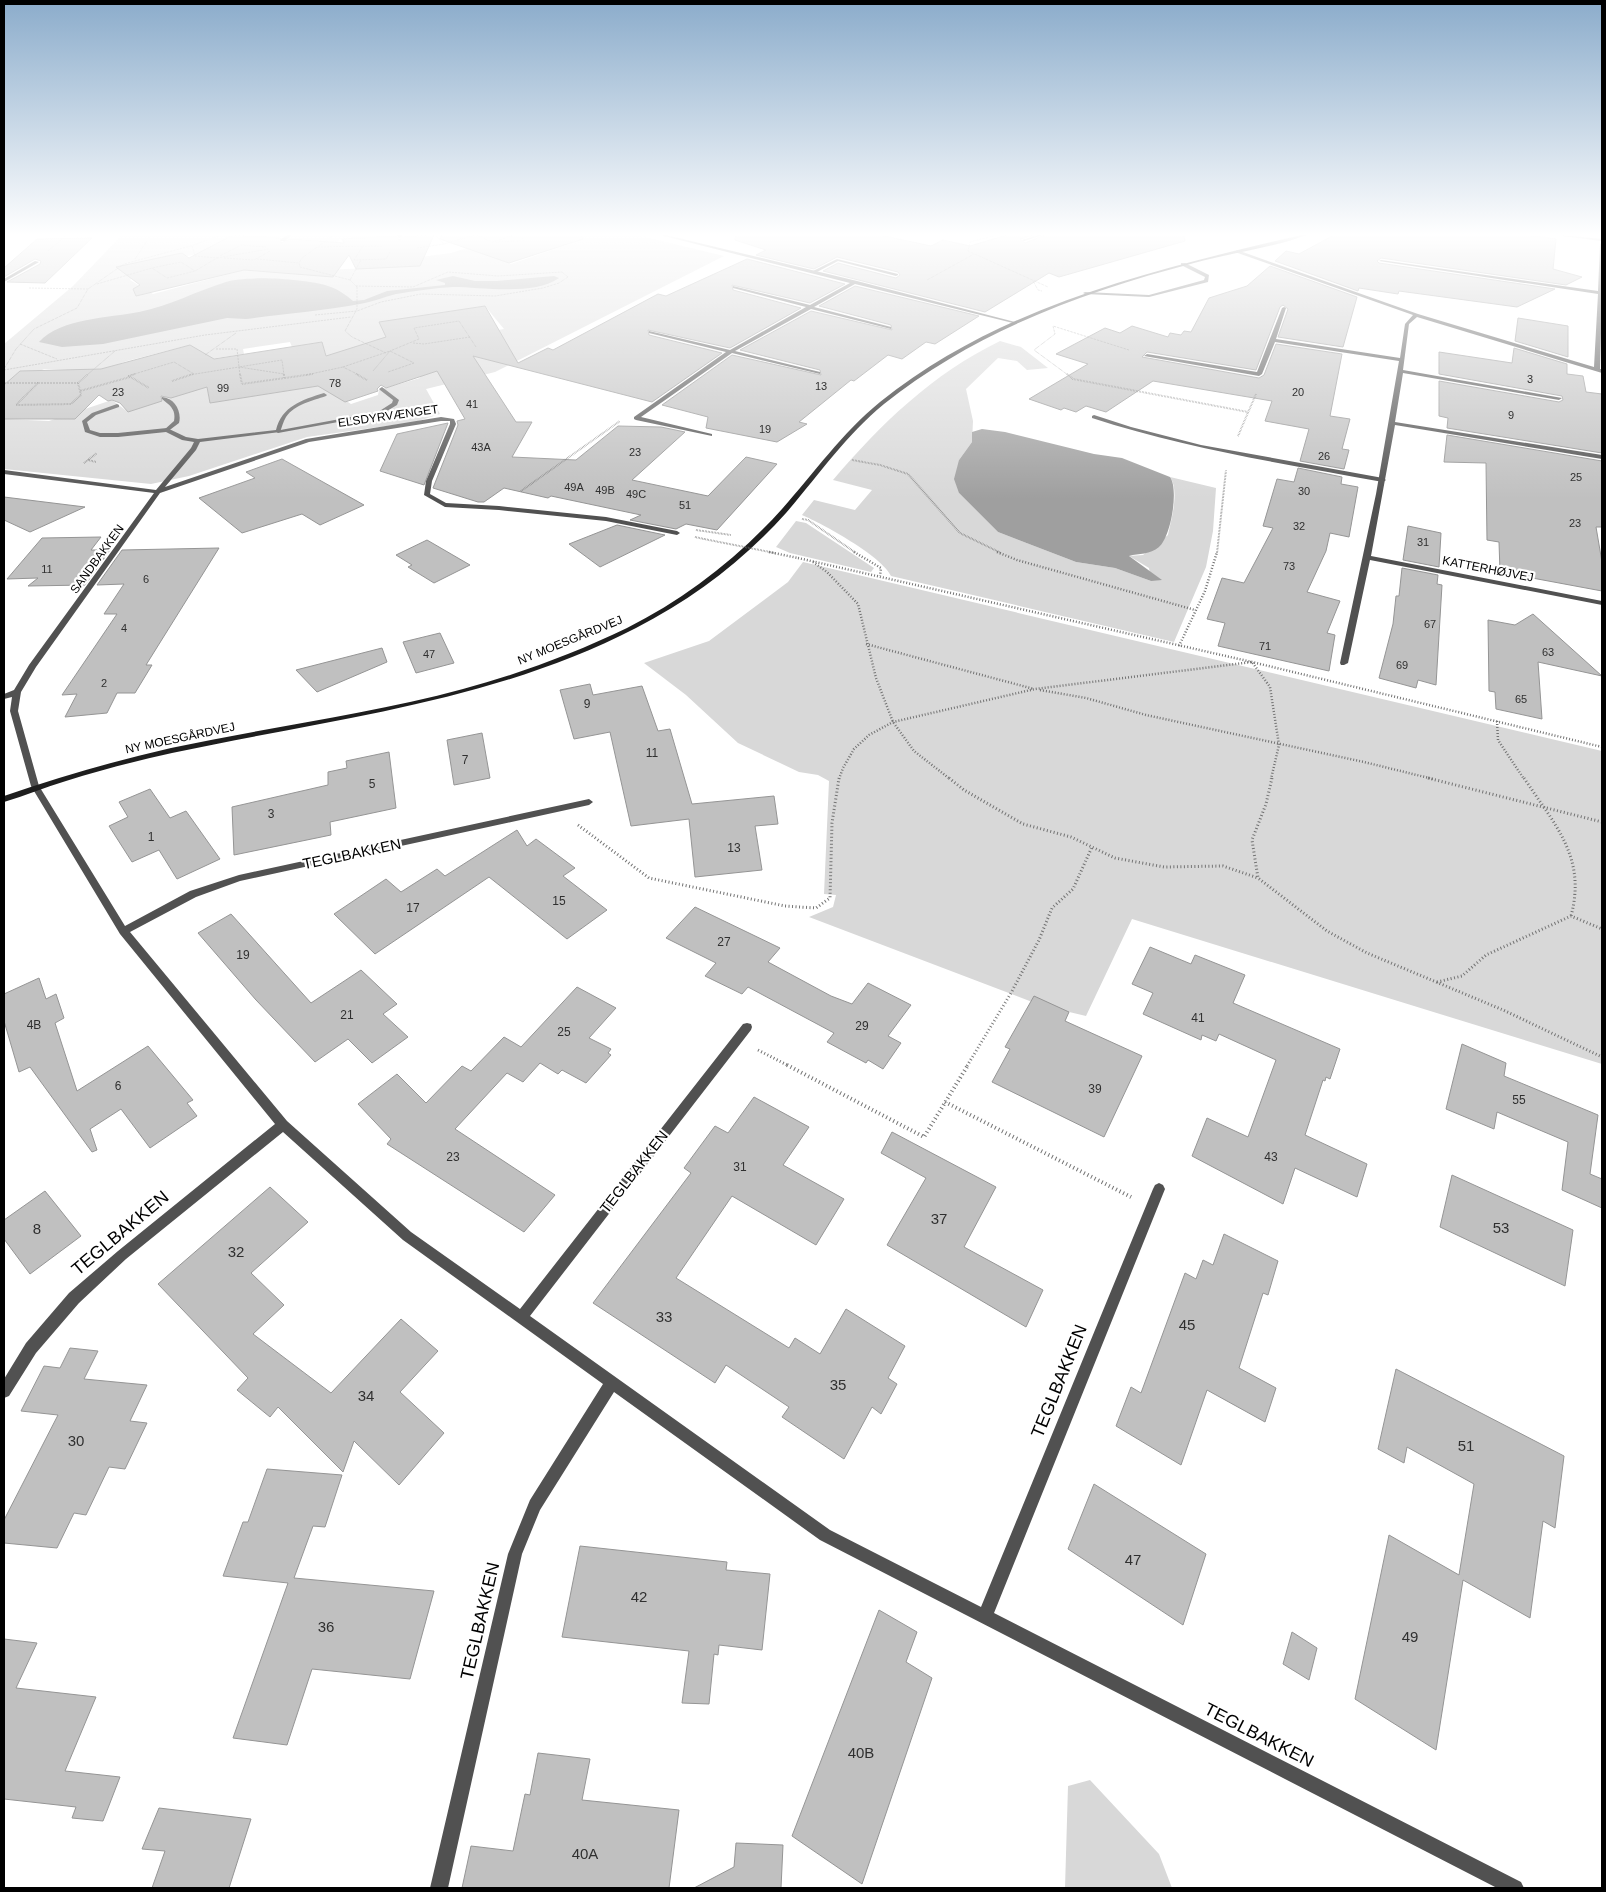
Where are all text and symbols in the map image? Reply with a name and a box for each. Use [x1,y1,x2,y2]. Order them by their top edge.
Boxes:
house number: 3 [1527,373,1533,385]
house number: 78 [329,377,341,389]
house number: 13 [815,380,827,392]
house number: 99 [217,382,229,394]
house number: 23 [112,386,124,398]
house number: 20 [1292,386,1304,398]
house number: 41 [466,398,478,410]
street label: ELSDYRVÆNGET [337,402,440,430]
house number: 9 [1508,409,1514,421]
house number: 19 [759,423,771,435]
house number: 43A [471,441,491,453]
house number: 23 [629,446,641,458]
house number: 26 [1318,450,1330,462]
house number: 25 [1570,471,1582,483]
house number: 49A [564,481,584,493]
house number: 49B [595,484,615,496]
house number: 30 [1298,485,1310,497]
house number: 49C [626,488,646,500]
house number: 51 [679,499,691,511]
house number: 23 [1569,517,1581,529]
house number: 32 [1293,520,1305,532]
street label: SANDBAKKEN [67,522,127,596]
house number: 31 [1417,536,1429,548]
street label: KATTERHØJVEJ [1441,553,1535,585]
house number: 73 [1283,560,1295,572]
house number: 11 [41,563,53,575]
house number: 6 [143,573,149,585]
street label: NY MOESGÅRDVEJ [515,612,624,667]
house number: 67 [1424,618,1436,630]
house number: 4 [121,622,127,634]
house number: 71 [1259,640,1271,652]
house number: 63 [1542,646,1554,658]
house number: 47 [423,648,435,660]
house number: 69 [1396,659,1408,671]
house number: 2 [101,677,107,689]
house number: 65 [1515,693,1527,705]
house number: 9 [584,697,591,711]
street label: NY MOESGÅRDVEJ [124,719,236,756]
house number: 11 [646,746,659,760]
house number: 7 [462,753,469,767]
house number: 5 [369,777,376,791]
house number: 3 [268,807,275,821]
house number: 1 [148,830,155,844]
street label: TEGLBAKKEN [301,835,403,872]
house number: 13 [727,841,741,855]
house number: 15 [552,894,566,908]
house number: 17 [406,901,420,915]
house number: 27 [717,935,731,949]
house number: 19 [236,948,250,962]
house number: 21 [340,1008,354,1022]
house number: 41 [1191,1011,1205,1025]
house number: 4B [27,1018,41,1032]
house number: 29 [855,1019,869,1033]
house number: 25 [557,1025,571,1039]
house number: 6 [115,1079,122,1093]
house number: 39 [1088,1082,1102,1096]
house number: 55 [1512,1093,1526,1107]
street label: TEGLBAKKEN [596,1127,671,1216]
house number: 23 [446,1150,460,1164]
house number: 43 [1264,1150,1278,1164]
house number: 31 [733,1160,747,1174]
street label: TEGLBAKKEN [68,1187,172,1279]
house number: 37 [931,1210,947,1227]
house number: 53 [1493,1219,1509,1236]
house number: 8 [33,1220,41,1237]
house number: 32 [228,1243,244,1260]
house number: 33 [656,1308,672,1325]
house number: 45 [1179,1316,1195,1333]
street label: TEGLBAKKEN [1027,1322,1091,1440]
house number: 35 [830,1376,846,1393]
house number: 34 [358,1387,374,1404]
house number: 30 [68,1432,84,1449]
house number: 51 [1458,1437,1474,1454]
house number: 47 [1125,1551,1141,1568]
street label: TEGLBAKKEN [457,1560,503,1682]
house number: 42 [631,1588,647,1605]
house number: 36 [318,1618,334,1635]
house number: 49 [1402,1628,1418,1645]
street label: TEGLBAKKEN [1201,1699,1317,1771]
house number: 40B [848,1744,874,1761]
house number: 40A [572,1845,598,1862]

